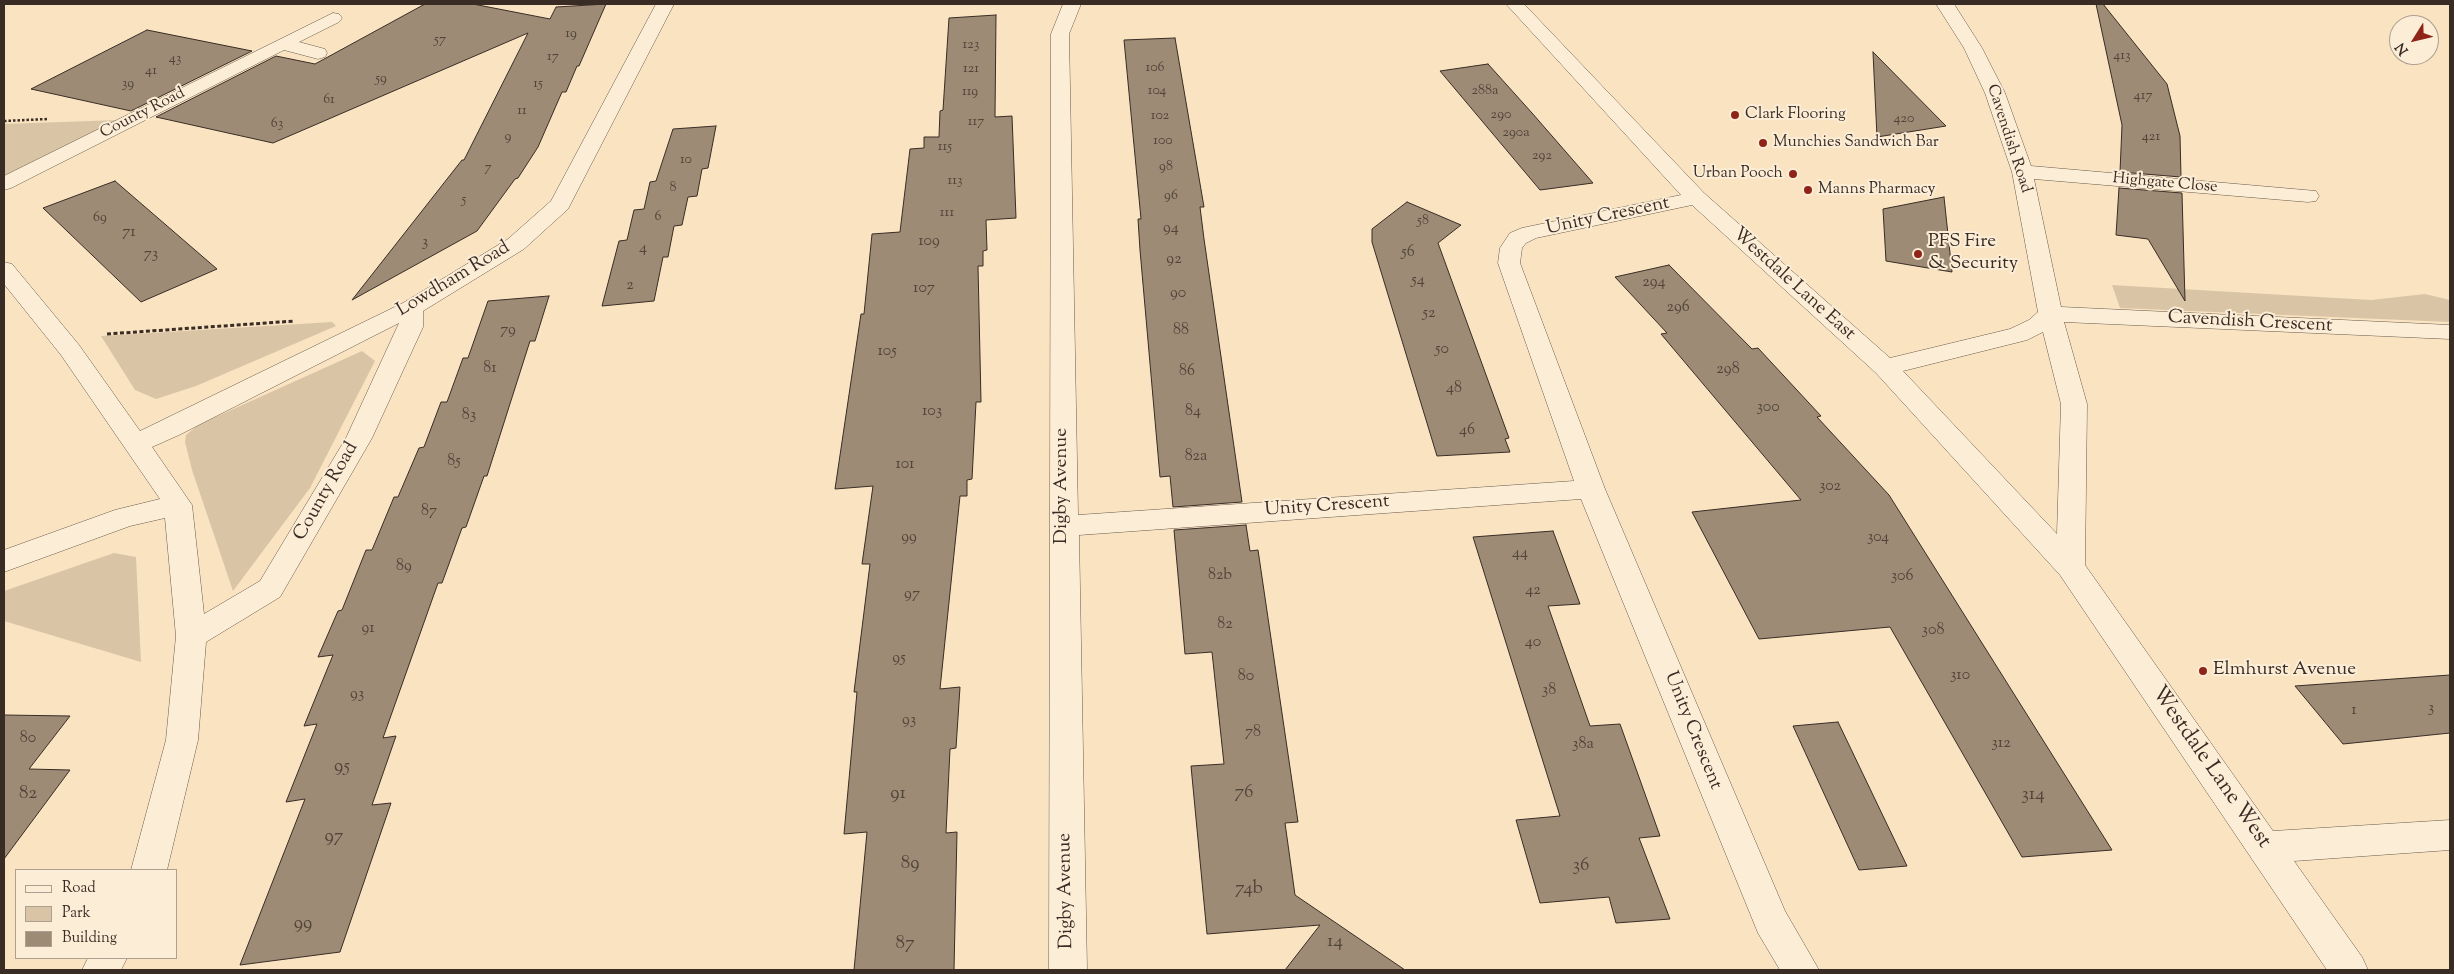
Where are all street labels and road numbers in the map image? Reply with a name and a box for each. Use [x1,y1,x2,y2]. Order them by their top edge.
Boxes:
street label: Cavendish Road [1981,82,2035,196]
street label: County Road [97,84,189,144]
street label: Highgate Close [2112,170,2218,198]
street label: Unity Crescent [1544,193,1672,241]
street label: Westdale Lane East [1727,224,1859,346]
street label: Lowdham Road [393,237,515,323]
street label: Cavendish Crescent [2167,307,2333,339]
street label: Digby Avenue [1052,428,1074,544]
street label: County Road [290,439,364,545]
street label: Unity Crescent [1264,491,1390,523]
street label: Unity Crescent [1658,669,1726,793]
street label: Westdale Lane West [2144,682,2276,854]
street label: Digby Avenue [1055,833,1079,949]

